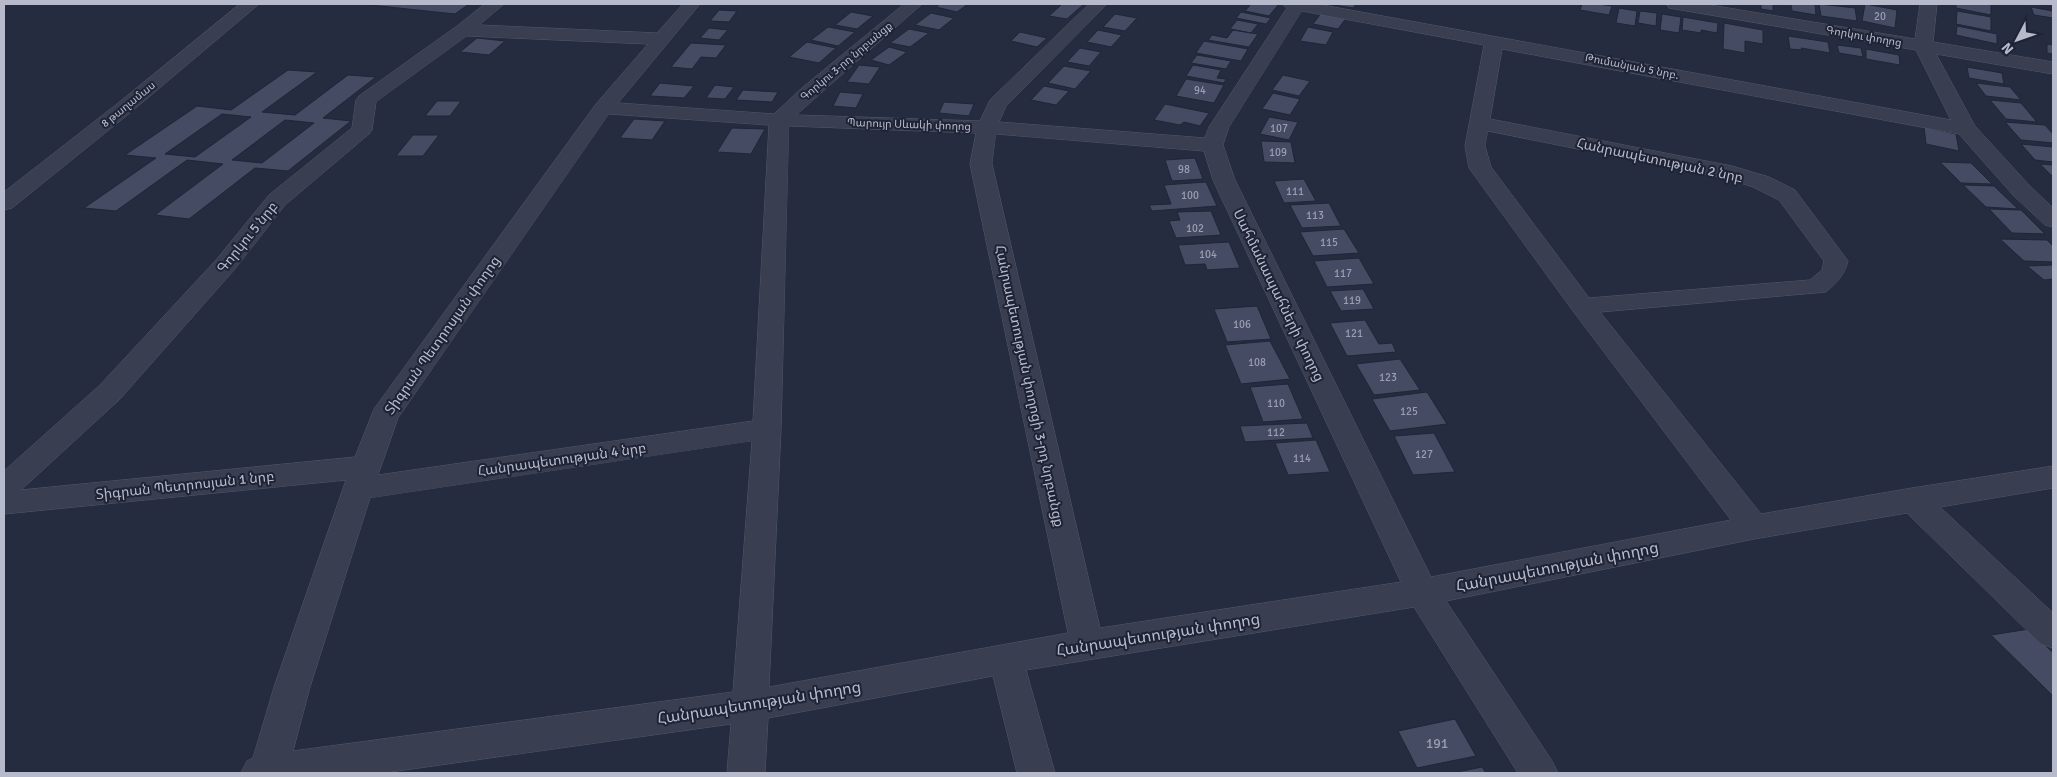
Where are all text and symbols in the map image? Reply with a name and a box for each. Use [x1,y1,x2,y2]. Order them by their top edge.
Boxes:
house number: 20 [1874,10,1886,23]
north arrow [1992,15,2042,65]
street label: Գորկու 3-րդ նրբանցք [798,19,895,104]
street label: Գորկու փողոց [1825,23,1903,50]
text: N [1998,39,2017,57]
street label: Թումանյան 5 նրբ. [1584,51,1680,82]
street label: 8 թաղամաս [99,79,158,130]
house number: 94 [1194,84,1206,97]
street label: Պարույր Սևակի փողոց [847,116,971,133]
house number: 107 [1270,122,1288,135]
street label: Հանրապետության 2 նրբ [1575,135,1745,186]
house number: 109 [1269,146,1287,159]
house number: 98 [1178,163,1190,176]
house number: 111 [1286,185,1304,198]
house number: 100 [1181,189,1199,202]
street label: Գորկու 5 նրբ [213,198,281,277]
street label: Սահմանապահների փողոց [1229,206,1328,384]
house number: 113 [1306,209,1324,222]
house number: 102 [1186,222,1204,235]
house number: 115 [1320,236,1338,249]
street label: Հանրապետության փողոցի 3-րդ նրբանցք [991,244,1068,529]
house number: 104 [1199,248,1217,261]
street label: Տիգրան Պետրոսյան փողոց [381,253,504,418]
house number: 117 [1334,267,1352,280]
house number: 119 [1343,294,1361,307]
house number: 106 [1233,318,1251,331]
house number: 121 [1345,327,1363,340]
house number: 108 [1248,356,1266,369]
house number: 123 [1379,371,1397,384]
house number: 110 [1267,397,1285,410]
house number: 125 [1400,405,1418,418]
house number: 112 [1267,426,1285,439]
street label: Հանրապետության 4 նրբ [477,439,647,480]
house number: 127 [1415,448,1433,461]
house number: 114 [1293,452,1311,465]
street label: Տիգրան Պետրոսյան 1 նրբ [95,468,275,503]
street label: Հանրապետության փողոց [1454,538,1660,596]
street label: Հանրապետության փողոց [1055,609,1261,661]
street label: Հանրապետության փողոց [656,677,862,729]
house number: 191 [1426,735,1448,752]

